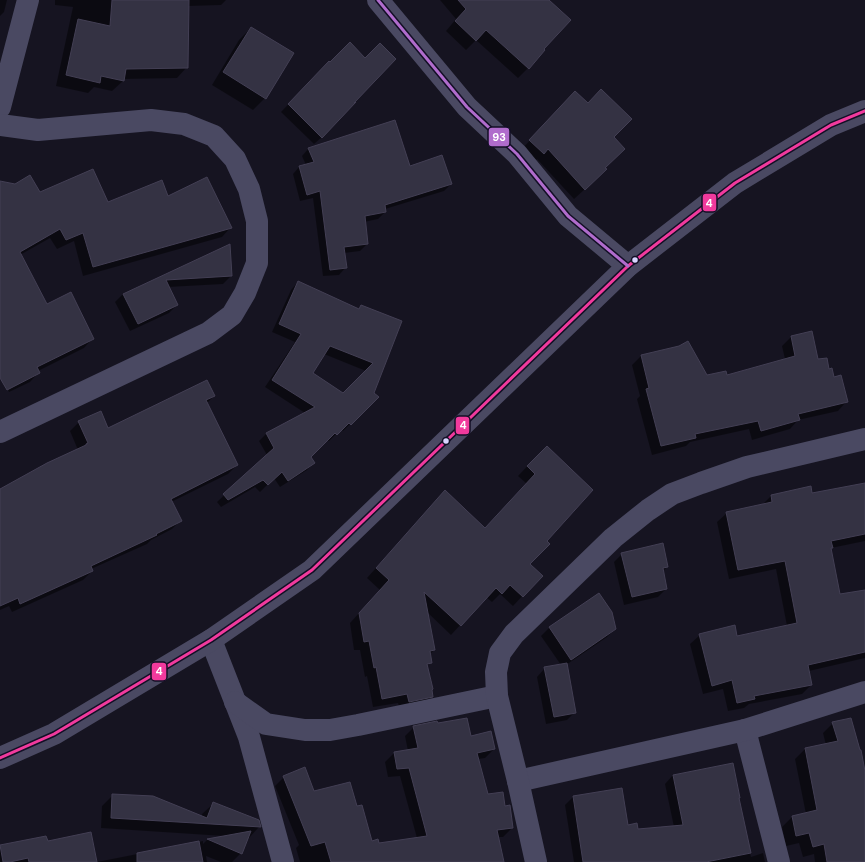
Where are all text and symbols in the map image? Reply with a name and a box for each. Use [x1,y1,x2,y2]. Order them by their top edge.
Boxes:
line badge: 93 [488,127,510,147]
text: 93 [492,130,506,144]
line badge: 4 [702,193,717,212]
text: 4 [705,196,713,210]
unlabelled marker [630,255,640,265]
line badge: 4 [455,416,470,435]
text: 4 [459,418,467,432]
unlabelled marker [441,436,451,446]
line badge: 4 [151,662,167,681]
text: 4 [155,664,163,678]

